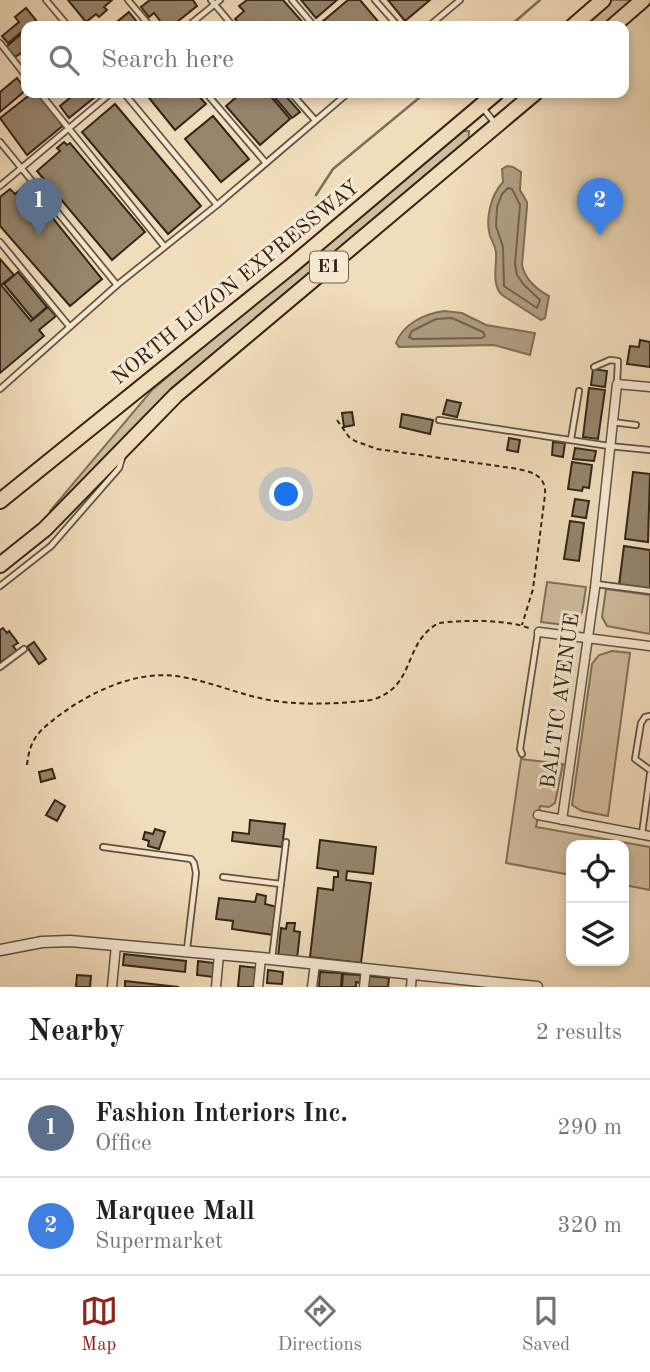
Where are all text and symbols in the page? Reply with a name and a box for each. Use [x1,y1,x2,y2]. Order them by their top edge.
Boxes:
search box [21,21,629,98]
icon: search [45,41,83,79]
text: Search here [101,47,234,73]
street label: NORTH LUZON EXPRESSWAY [108,177,364,389]
pin: 1 [16,178,62,236]
pin: 2 [577,178,623,236]
road number: E1 [310,252,348,282]
your location [269,477,303,511]
street label: BALTIC AVENUE [538,612,584,790]
map controls [566,840,629,966]
button: locate [566,840,629,903]
button: layers [566,903,629,966]
text: Nearby [28,1017,125,1047]
text: 2 results [536,1021,622,1044]
text: Fashion Interiors Inc. [95,1101,348,1127]
text: 1 [44,1116,58,1139]
text: 290 m [557,1116,622,1139]
text: Office [95,1132,152,1155]
text: Marquee Mall [95,1199,255,1225]
text: 2 [44,1214,58,1237]
text: 320 m [557,1214,622,1237]
text: Supermarket [95,1230,223,1253]
tab: Map [80,1292,118,1357]
tab: Directions [278,1292,362,1357]
tab: Saved [522,1292,570,1357]

